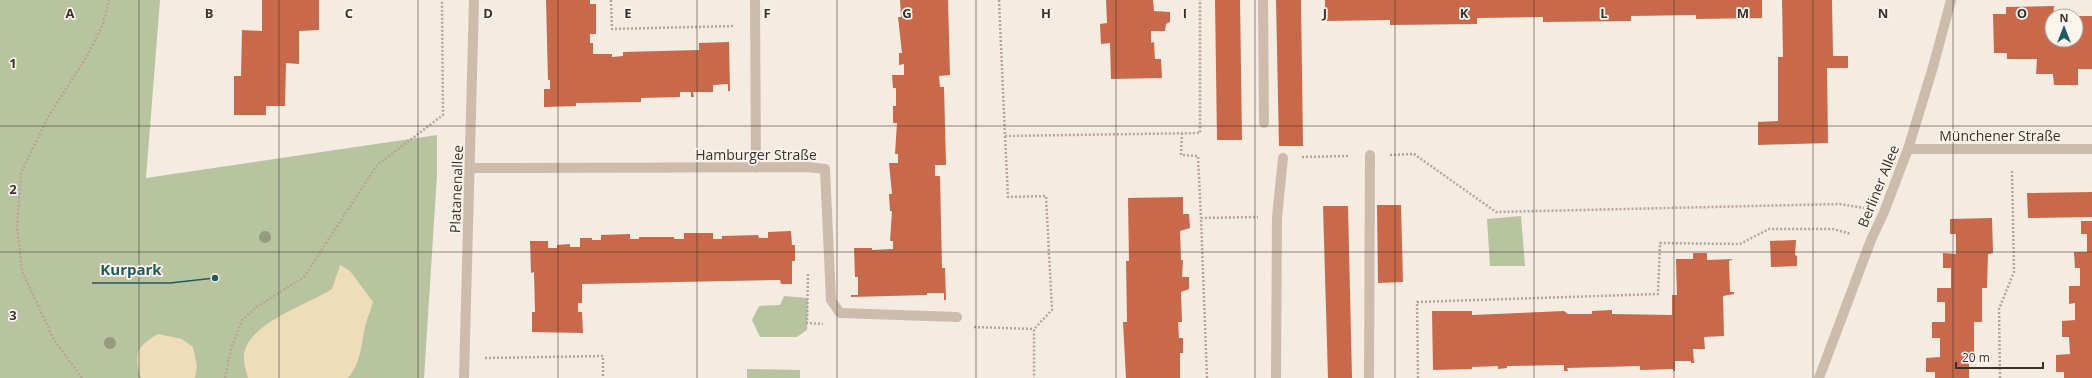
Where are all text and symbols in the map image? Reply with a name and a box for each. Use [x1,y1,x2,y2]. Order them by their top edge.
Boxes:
text: A [66,4,75,22]
text: B [205,4,214,22]
text: C [345,4,353,22]
text: D [483,4,493,22]
text: E [624,4,632,22]
text: F [763,4,771,22]
text: G [902,4,912,22]
text: H [1041,4,1051,22]
text: I [1183,4,1187,22]
text: J [1322,4,1327,22]
text: K [1460,4,1469,22]
text: L [1600,4,1608,22]
text: M [1737,4,1749,22]
text: N [1878,4,1888,22]
text: O [2017,4,2027,22]
north arrow [2044,8,2084,48]
text: N [2060,10,2068,25]
text: 1 [9,54,17,72]
street label: Münchener Straße [1939,126,2061,145]
street label: Berliner Allee [1853,142,1903,230]
street label: Platanenallee [445,145,467,233]
street label: Hamburger Straße [695,145,817,164]
text: 2 [9,180,17,198]
callout: Kurpark [92,256,170,283]
text: Kurpark [100,259,162,279]
text: 3 [9,306,17,324]
scale bar [1956,344,2043,370]
text: 20 m [1962,349,1990,366]

